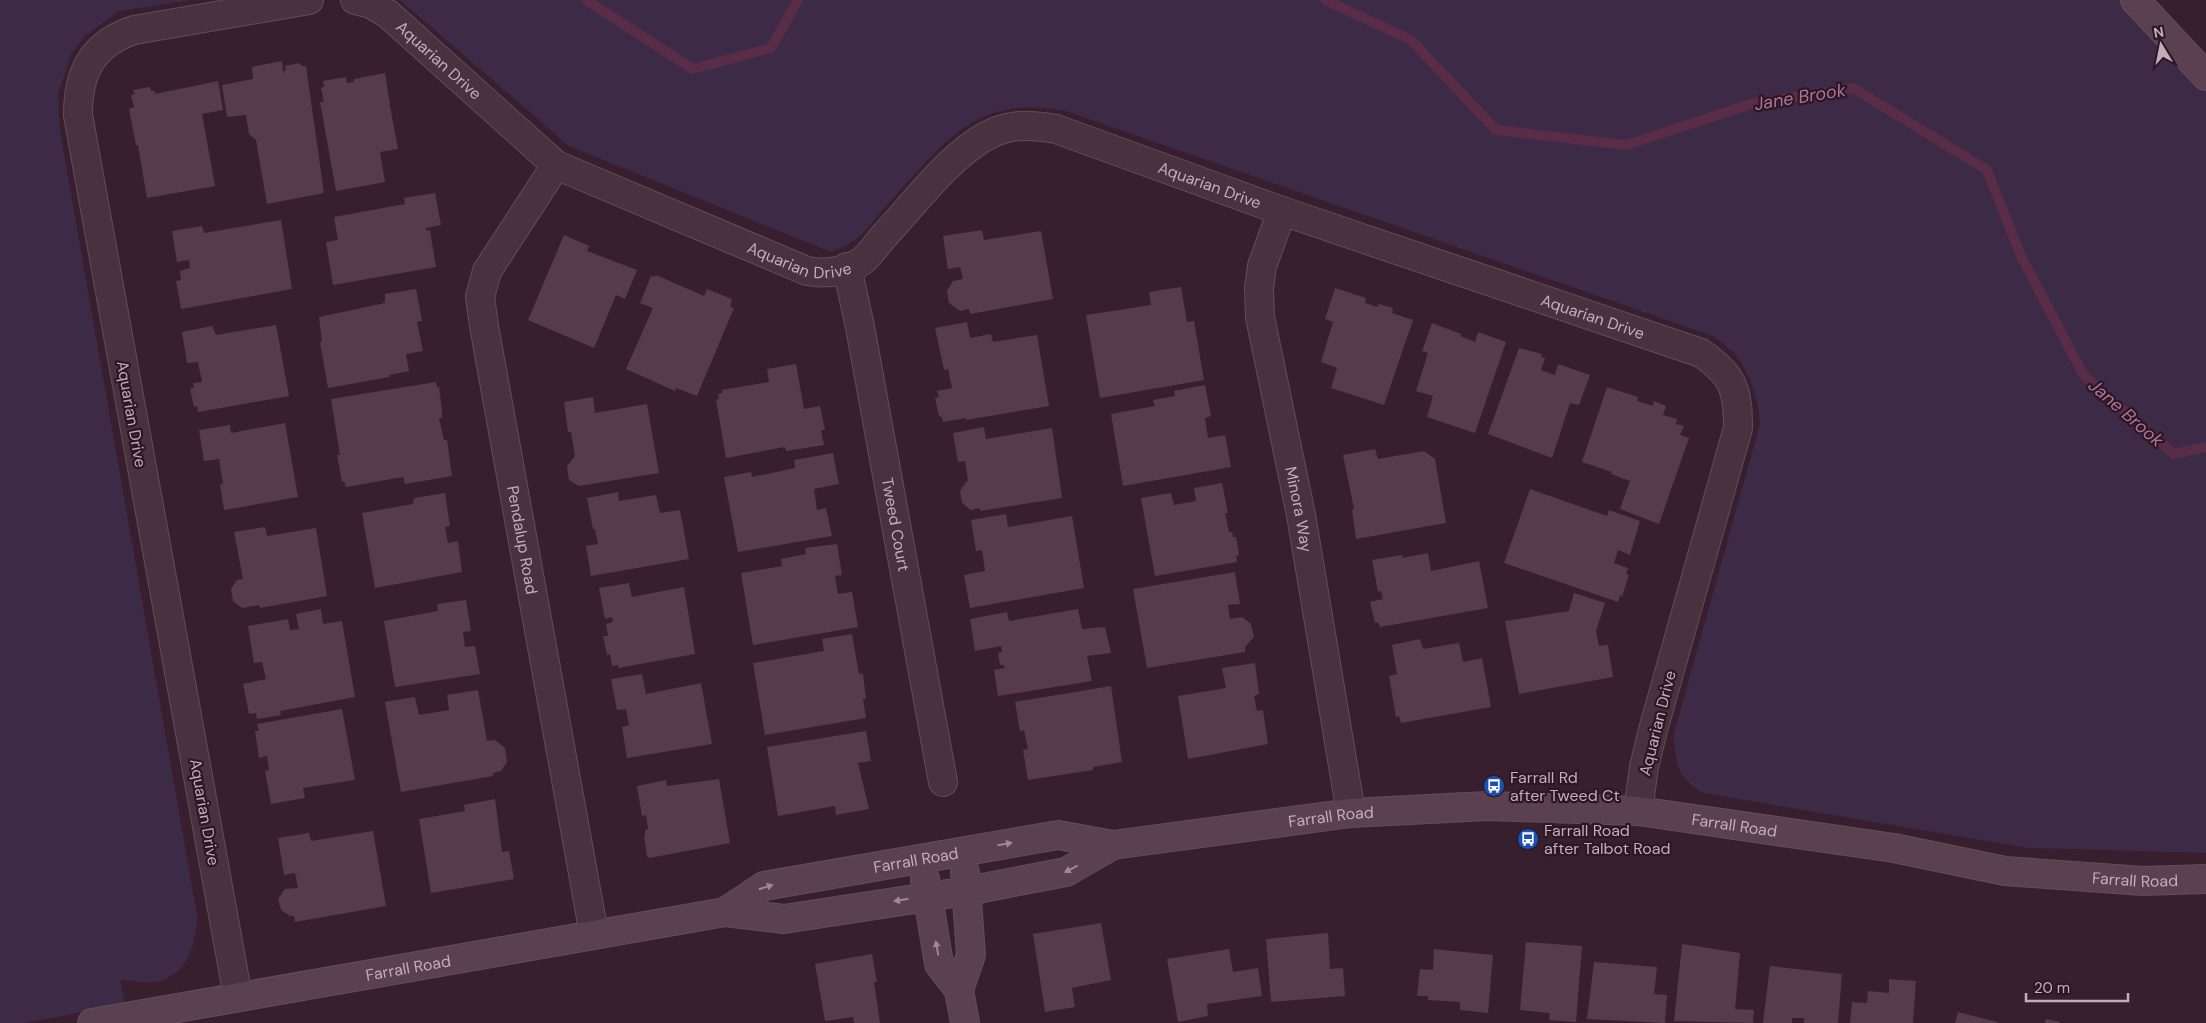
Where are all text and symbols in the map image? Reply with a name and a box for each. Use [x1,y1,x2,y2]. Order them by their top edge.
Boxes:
street label: Aquarian Drive [392,16,486,104]
north arrow [2136,20,2186,70]
text: N [2152,22,2165,42]
water label: Jane Brook [1753,78,1848,116]
street label: Aquarian Drive [1155,157,1264,214]
street label: Aquarian Drive [744,237,854,283]
street label: Aquarian Drive [1538,290,1647,344]
street label: Aquarian Drive [112,359,151,469]
water label: Jane Brook [2083,374,2169,453]
street label: Minora Way [1280,465,1317,554]
street label: Tweed Court [877,476,914,573]
street label: Pendalup Road [502,484,542,596]
street label: Aquarian Drive [1634,668,1681,778]
street label: Aquarian Drive [185,757,224,867]
place label: Farrall Rd after Tweed Ct [1510,767,1620,806]
bus stop icon: Farrall Rd after Tweed Ct [1482,774,1506,798]
street label: Farrall Road [1287,802,1374,832]
street label: Farrall Road [1690,809,1778,842]
place label: Farrall Road after Talbot Road [1544,820,1670,859]
bus stop icon: Farrall Road after Talbot Road [1516,827,1540,851]
one-way arrow [997,840,1013,848]
street label: Farrall Road [872,842,960,878]
one-way arrow [1064,865,1078,873]
street label: Farrall Road [2091,867,2178,892]
one-way arrow [759,883,774,890]
one-way arrow [893,896,909,904]
one-way arrow [932,940,940,956]
street label: Farrall Road [364,950,452,986]
scale bar [2026,970,2128,1002]
text: 20 m [2034,978,2070,998]

